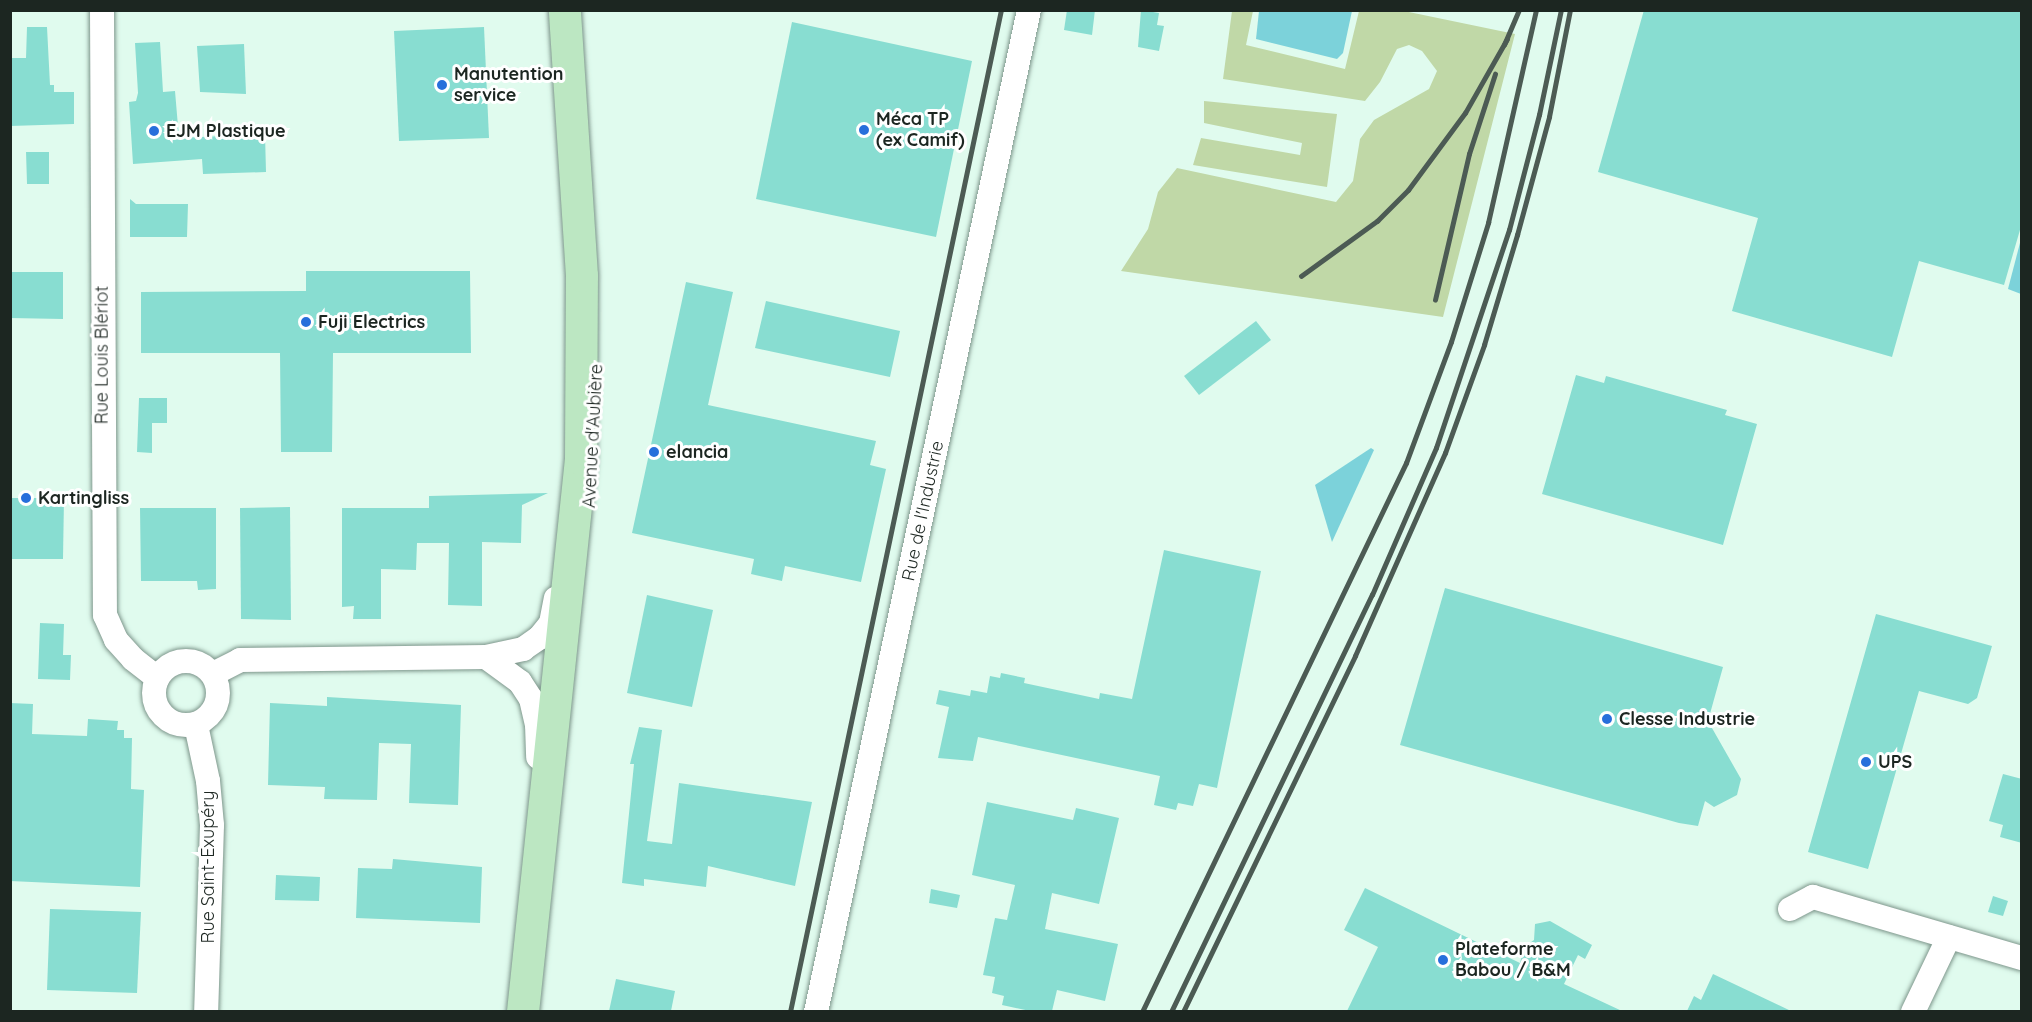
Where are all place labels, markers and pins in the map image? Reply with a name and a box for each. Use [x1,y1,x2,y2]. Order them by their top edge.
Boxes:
place label: Manutention service [454,64,564,106]
marker: Manutention service [435,78,449,92]
place label: Méca TP (ex Camif) [876,109,965,152]
place label: EJM Plastique [166,120,286,142]
marker: Méca TP (ex Camif) [857,123,871,137]
marker: EJM Plastique [147,124,161,138]
place label: Fuji Electrics [318,311,425,333]
marker: Fuji Electrics [299,315,313,329]
place label: elancia [666,441,728,463]
marker: elancia [647,445,661,459]
place label: Kartingliss [38,487,129,509]
marker: Kartingliss [19,491,33,505]
place label: Clesse Industrie [1619,708,1755,730]
marker: Clesse Industrie [1600,712,1614,726]
place label: UPS [1878,751,1912,773]
marker: UPS [1859,755,1873,769]
place label: Plateforme Babou / B&M [1455,939,1571,982]
marker: Plateforme Babou / B&M [1436,953,1450,967]

